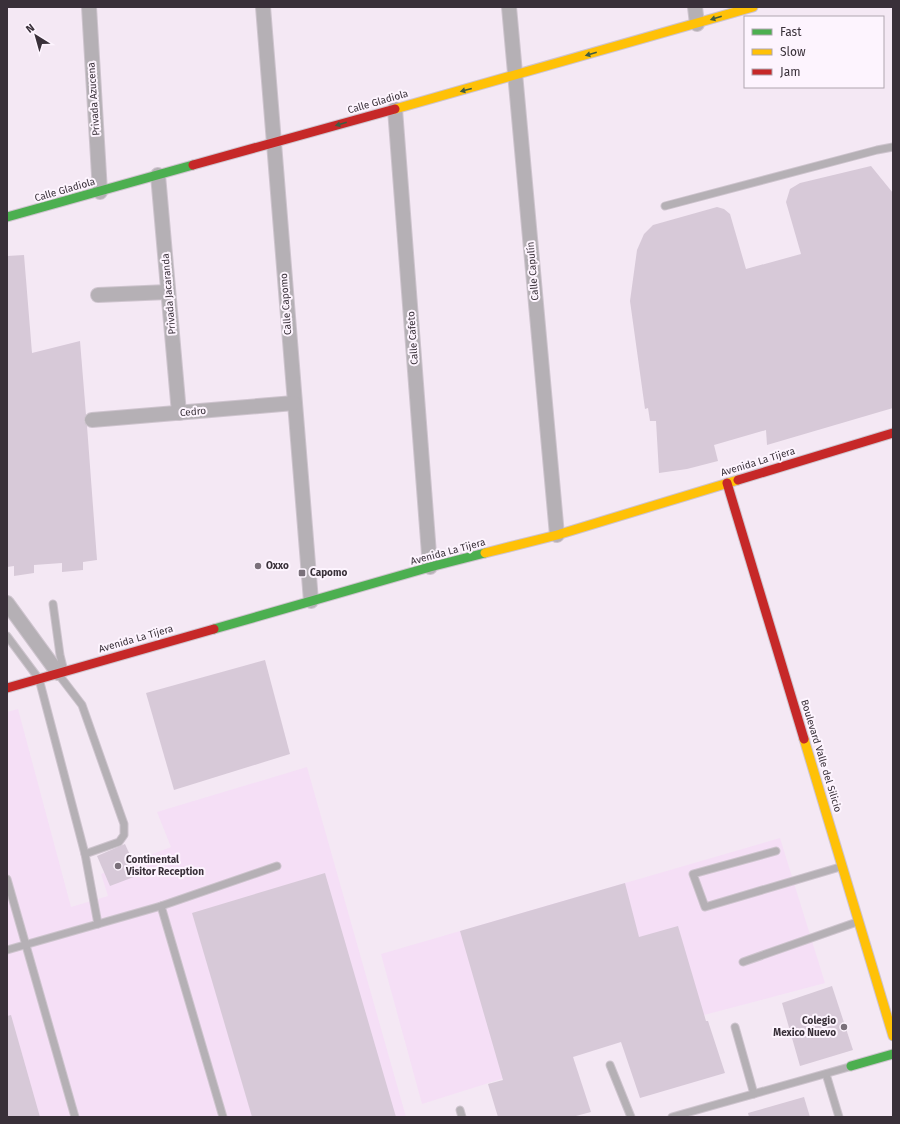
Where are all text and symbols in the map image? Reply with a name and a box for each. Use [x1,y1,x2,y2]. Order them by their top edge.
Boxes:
one-way arrow [710,15,722,21]
north arrow [16,16,56,56]
legend [744,16,884,88]
text: N [23,21,37,36]
text: Fast [780,25,802,39]
text: Slow [780,45,806,59]
one-way arrow [585,52,598,58]
street label: Privada Azucena [85,62,103,136]
text: Jam [780,65,800,79]
one-way arrow [460,87,472,93]
street label: Calle Gladiola [346,88,410,116]
one-way arrow [334,121,346,127]
street label: Calle Gladiola [33,176,97,204]
street label: Calle Capulín [523,241,542,301]
street label: Privada Jacaranda [159,253,179,335]
street label: Calle Capomo [278,273,294,335]
street label: Calle Cafeto [405,311,421,365]
street label: Cedro [179,405,207,419]
street label: Avenida La Tijera [719,445,797,479]
street label: Avenida La Tijera [409,536,487,568]
place label: Oxxo [266,560,289,572]
marker: Oxxo [253,561,263,571]
place label: Capomo [310,567,347,579]
marker: Capomo [297,568,307,578]
street label: Avenida La Tijera [97,623,175,655]
street label: Boulevard Valle del Silicio [798,698,844,814]
place label: Continental Visitor Reception [125,854,204,878]
marker: Continental Visitor Reception [113,861,123,871]
place label: Colegio Mexico Nuevo [773,1015,836,1039]
marker: Colegio Mexico Nuevo [839,1022,849,1032]

